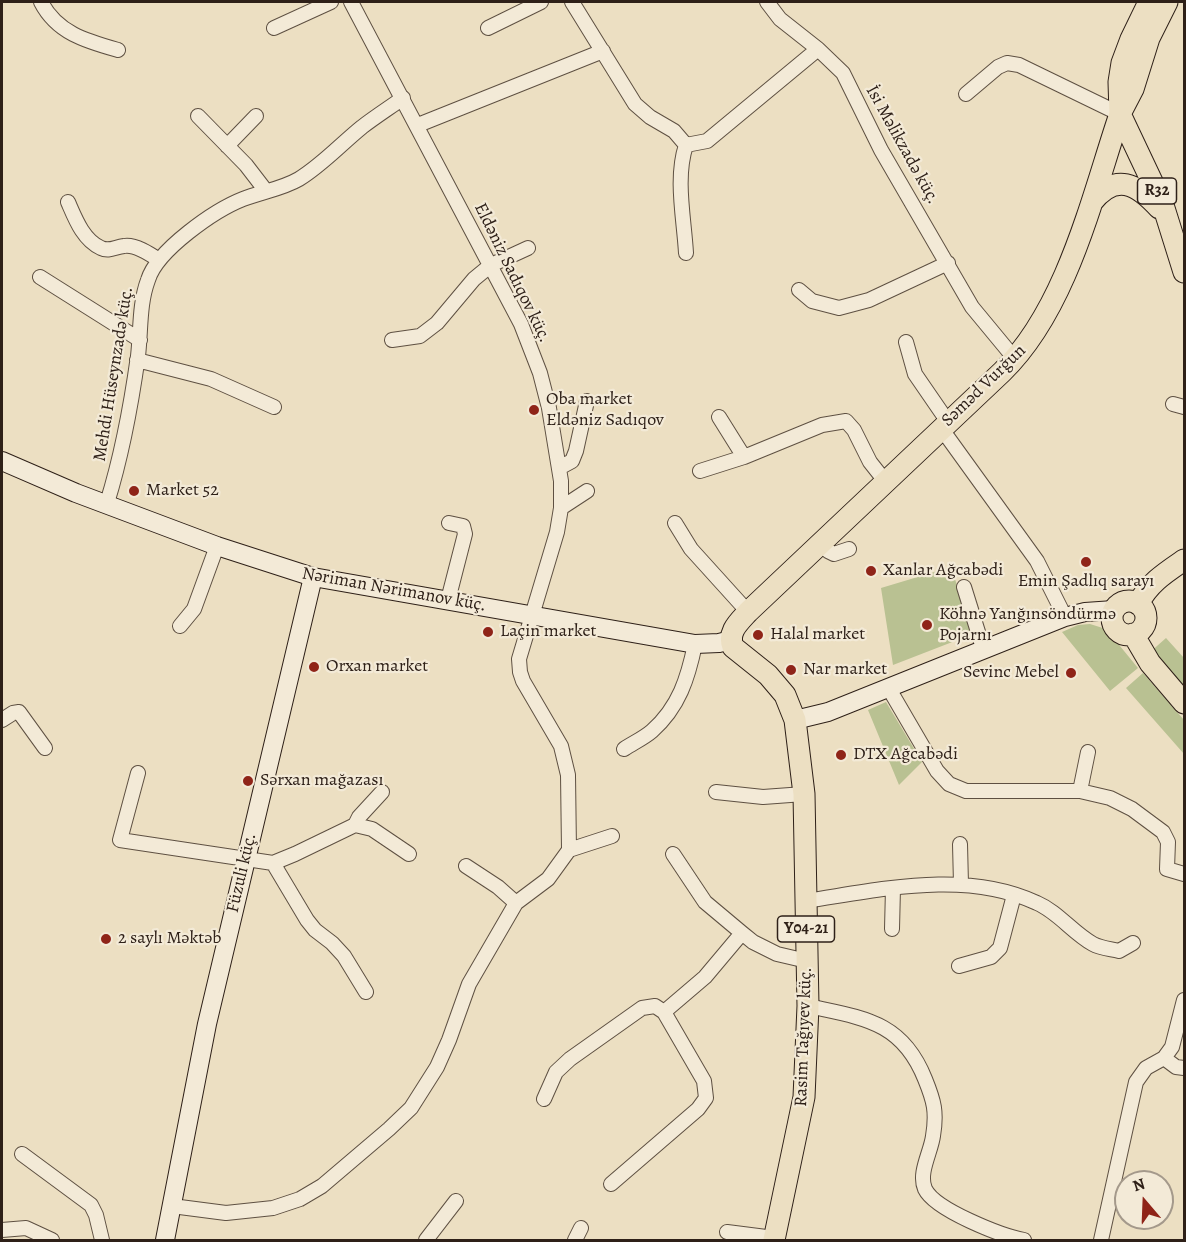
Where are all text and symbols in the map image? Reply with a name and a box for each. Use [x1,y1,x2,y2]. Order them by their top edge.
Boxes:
street label: İsi Məlikzadə küç. [860,82,944,208]
road number: R32 [1138,178,1176,204]
street label: Eldəniz Sadıqov küç. [469,200,555,346]
street label: Mehdi Hüseynzadə küç. [90,285,138,463]
street label: Səməd Vurğun [937,340,1031,432]
place label: Oba market Eldəniz Sadıqov [546,389,664,432]
marker: Oba market Eldəniz Sadıqov [527,403,541,417]
place label: Market 52 [146,480,219,502]
marker: Market 52 [127,484,141,498]
marker: Emin Şadlıq sarayı [1079,555,1093,569]
place label: Xanlar Ağcabədi [883,560,1003,582]
street label: Nəriman Nərimanov küç. [300,563,488,617]
marker: Xanlar Ağcabədi [864,564,878,578]
place label: Emin Şadlıq sarayı [1018,571,1154,593]
place label: Köhnə Yanğınsöndürmə Pojarnı [939,604,1116,646]
marker: Köhnə Yanğınsöndürmə Pojarnı [920,618,934,632]
place label: Laçin market [500,621,596,643]
place label: Halal market [770,624,865,646]
marker: Laçin market [481,625,495,639]
marker: Halal market [751,628,765,642]
place label: Orxan market [326,656,428,678]
place label: Nar market [803,659,887,681]
marker: Orxan market [307,660,321,674]
place label: Sevinc Mebel [963,662,1059,684]
marker: Nar market [784,663,798,677]
marker: Sevinc Mebel [1064,666,1078,680]
place label: DTX Ağcabədi [853,744,958,766]
marker: DTX Ağcabədi [834,748,848,762]
place label: Sərxan mağazası [260,770,384,792]
marker: Sərxan mağazası [241,774,255,788]
street label: Füzuli küç. [222,831,262,915]
road number: Y04-21 [778,916,834,942]
place label: 2 saylı Məktəb [118,928,221,950]
marker: 2 saylı Məktəb [99,932,113,946]
street label: Rasim Tağıyev küç. [791,967,817,1107]
north arrow [1114,1170,1174,1230]
text: N [1130,1173,1148,1197]

